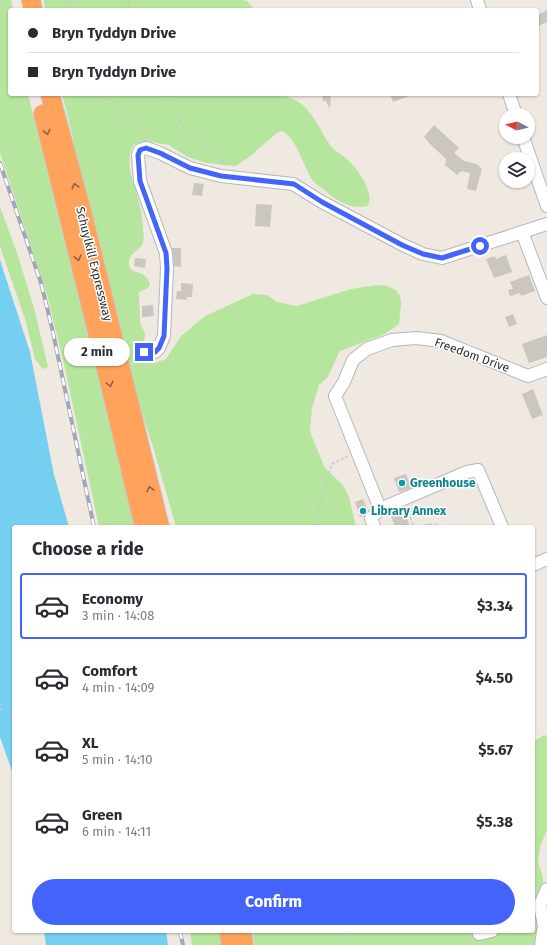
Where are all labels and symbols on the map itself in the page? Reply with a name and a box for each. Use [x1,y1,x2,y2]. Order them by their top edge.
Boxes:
north arrow [499,108,535,144]
one-way arrow [43,129,51,135]
one-way arrow [71,183,80,190]
street label: Schuylkill Expressway [73,205,115,323]
route start [471,237,489,255]
one-way arrow [74,255,82,261]
street label: Freedom Drive [433,335,511,375]
callout: 2 min [64,338,130,366]
route end [135,343,153,361]
one-way arrow [105,381,113,387]
place label: Greenhouse [410,476,476,490]
marker: Greenhouse [397,478,407,488]
one-way arrow [146,486,155,493]
place label: Library Annex [371,504,447,518]
marker: Library Annex [358,506,368,516]

